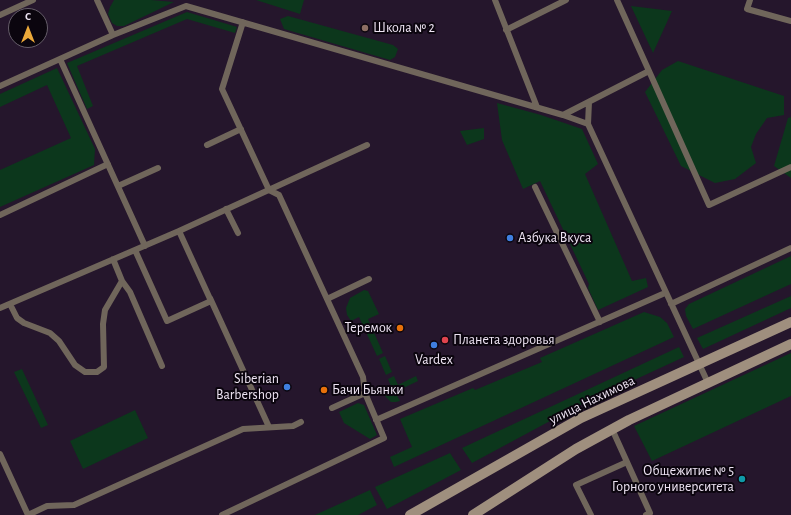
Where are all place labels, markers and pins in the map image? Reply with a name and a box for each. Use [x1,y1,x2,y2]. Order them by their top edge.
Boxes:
place label: Школа № 2 [373,20,435,36]
marker: Школа № 2 [360,23,370,33]
place label: Азбука Вкуса [518,230,591,246]
marker: Азбука Вкуса [505,233,515,243]
place label: Теремок [345,320,392,336]
marker: Теремок [395,323,405,333]
place label: Планета здоровья [453,332,555,348]
marker: Планета здоровья [440,335,450,345]
marker: Vardex [429,340,439,350]
place label: Vardex [415,352,453,368]
place label: Siberian Barbershop [216,371,279,404]
marker: Siberian Barbershop [282,382,292,392]
place label: Бачи Бьянки [332,382,404,398]
marker: Бачи Бьянки [319,385,329,395]
place label: Общежитие № 5 Горного университета [612,463,734,496]
marker: Общежитие № 5 Горного университета [737,474,747,484]

